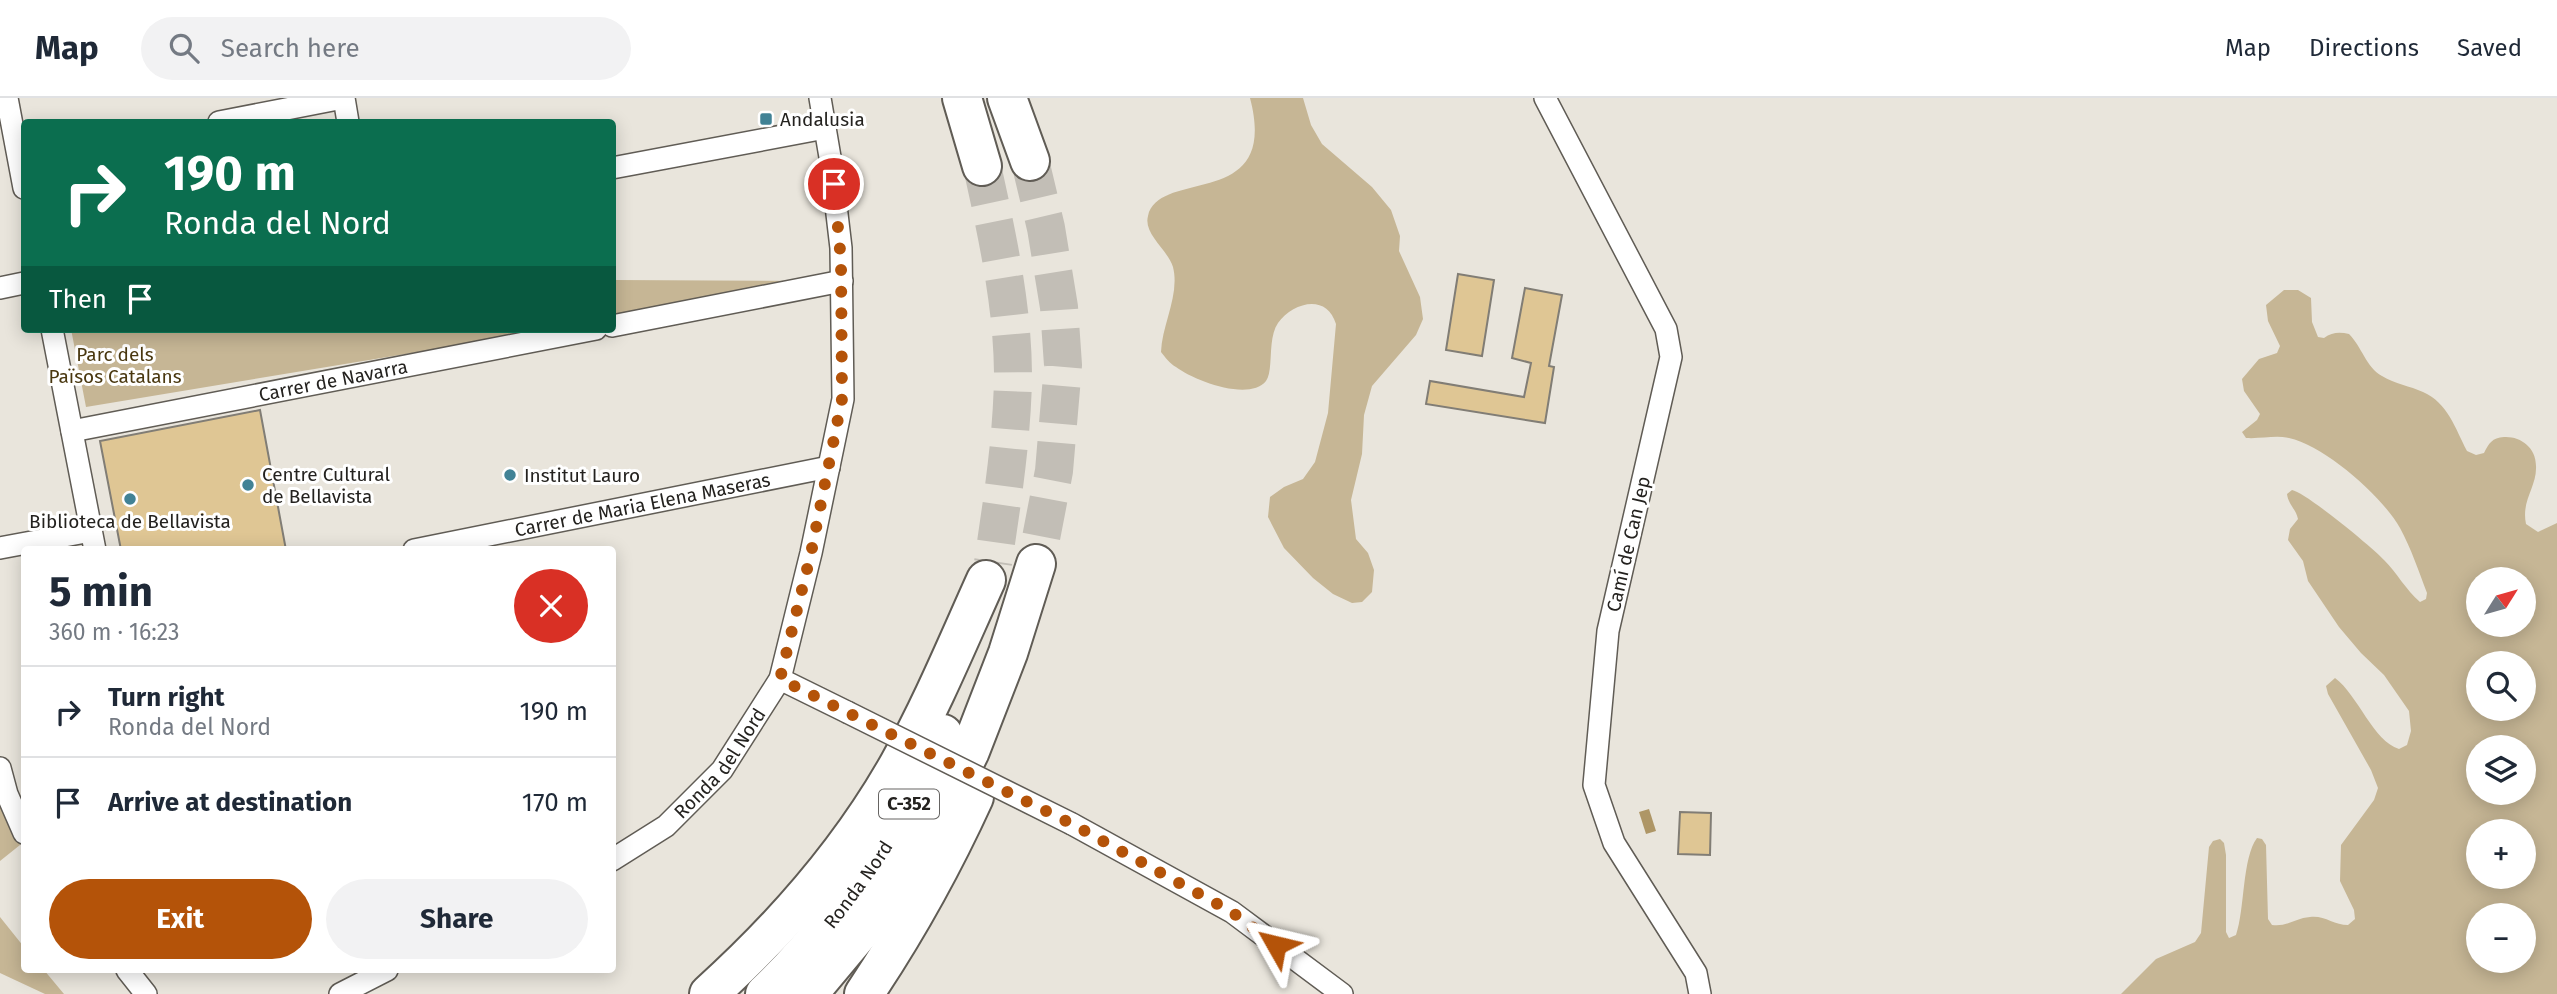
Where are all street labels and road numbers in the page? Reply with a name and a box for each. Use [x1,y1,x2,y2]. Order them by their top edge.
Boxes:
street label: Carrer de Navarra [257,355,410,406]
street label: Carrer de Maria Elena Maseras [513,468,772,542]
street label: Camí de Can Jep [1602,474,1655,614]
street label: Ronda del Nord [669,704,770,823]
road number: C-352 [879,790,939,818]
street label: Ronda Nord [819,836,898,933]

